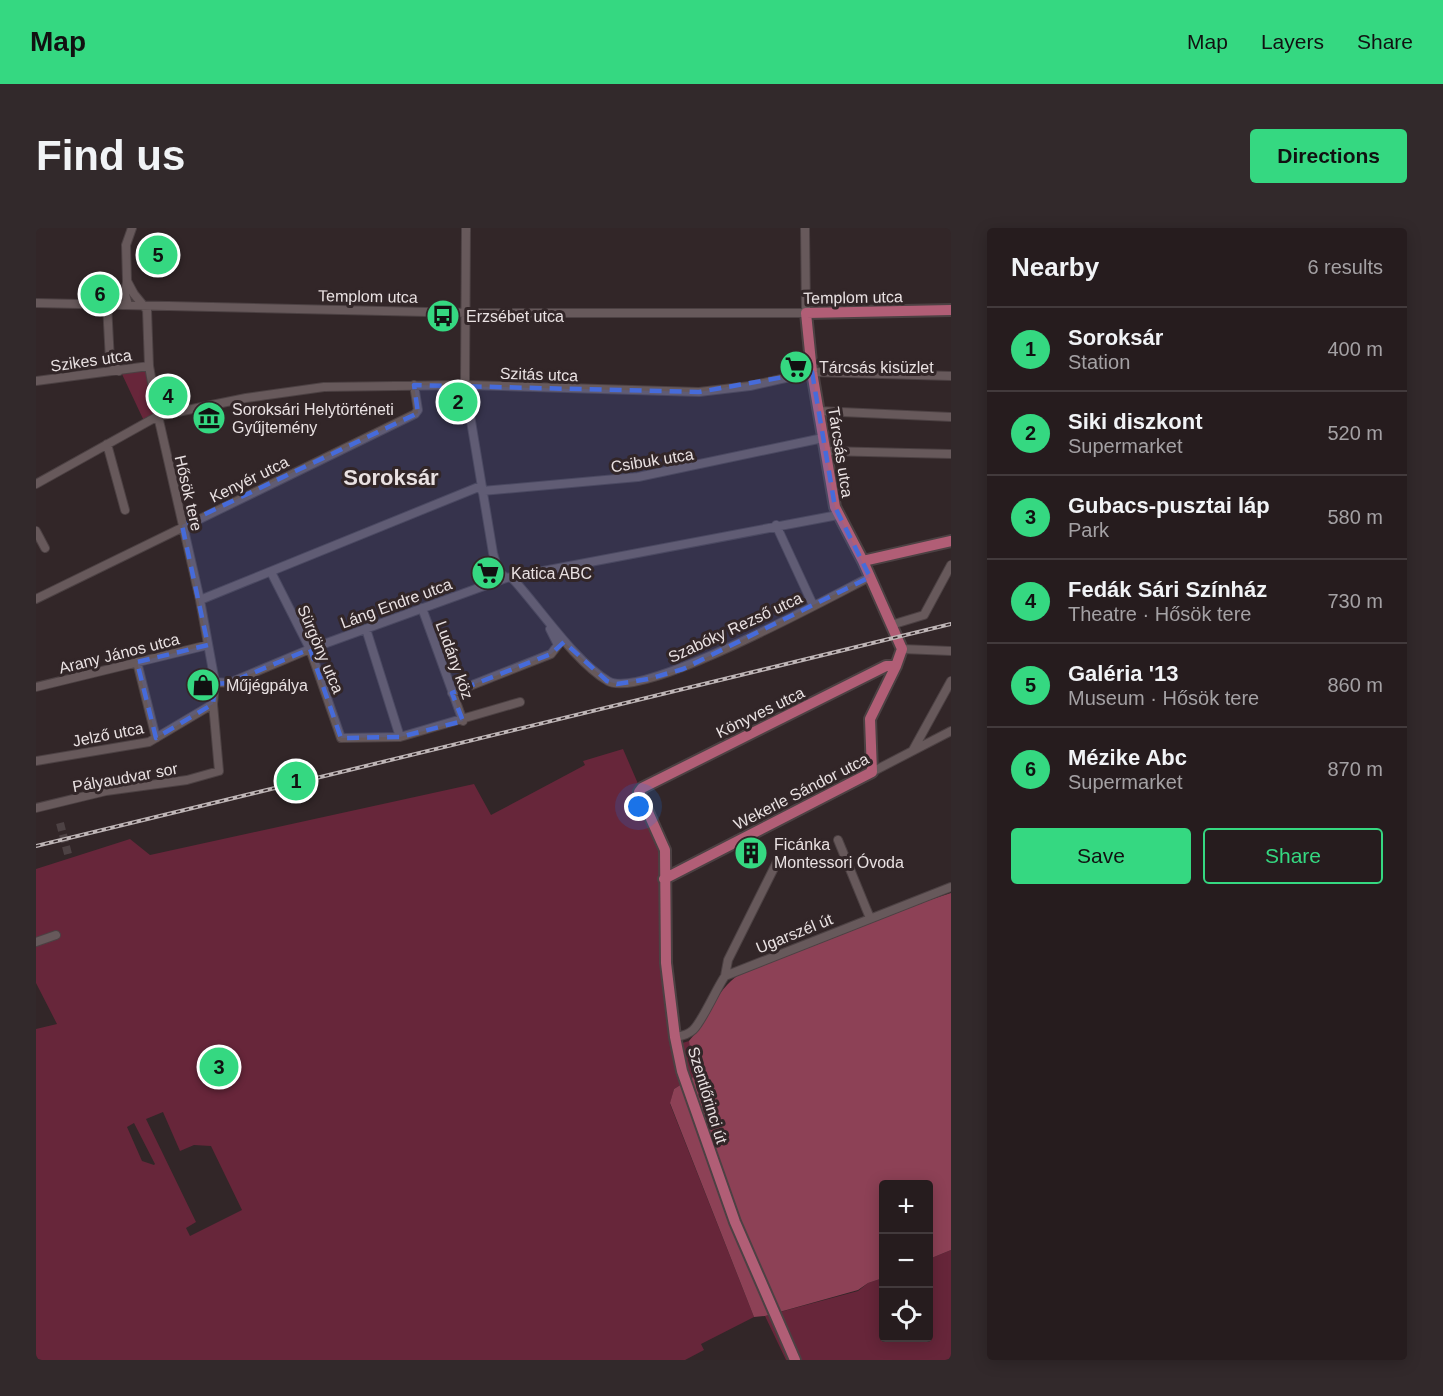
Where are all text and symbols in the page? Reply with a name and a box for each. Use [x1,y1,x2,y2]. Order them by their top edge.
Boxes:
text: Map [30,26,86,57]
text: Map [1187,30,1228,53]
text: Layers [1261,30,1324,53]
text: Share [1357,30,1413,53]
button: Directions [1250,129,1407,183]
text: Find us [36,132,185,179]
pin: 5 [138,232,178,278]
text: Nearby [1011,252,1099,282]
text: 6 results [1307,256,1383,278]
pin: 6 [80,272,120,316]
street label: Templom utca [318,287,418,306]
street label: Templom utca [803,288,903,307]
bus stop icon: Erzsébet utca [425,298,461,334]
place label: Erzsébet utca [466,308,564,325]
text: Soroksár [1068,325,1163,350]
text: 1 [1025,338,1036,360]
text: 400 m [1327,338,1383,360]
street label: Szikes utca [49,346,133,375]
supermarket icon: Tárcsás kisüzlet [778,349,814,385]
text: Station [1068,351,1130,373]
place label: Tárcsás kisüzlet [819,359,934,376]
street label: Szitás utca [500,365,578,384]
pin: 4 [148,374,188,418]
pin: 2 [438,380,478,424]
museum icon: Soroksári Helytörténeti Gyűjtemény [191,400,227,436]
place label: Soroksári Helytörténeti Gyűjtemény [232,401,394,436]
street label: Tárcsás utca [825,406,856,499]
text: Siki diszkont [1068,409,1202,434]
text: 2 [1025,422,1036,444]
text: 520 m [1327,422,1383,444]
text: Supermarket [1068,435,1183,457]
street label: Csibuk utca [609,446,695,475]
street label: Kenyér utca [207,453,291,506]
street label: Hősök tere [172,454,206,533]
district label: Soroksár [343,465,439,490]
text: Gubacs-pusztai láp [1068,493,1270,518]
text: 3 [1025,506,1036,528]
text: 580 m [1327,506,1383,528]
text: Park [1068,519,1109,541]
supermarket icon: Katica ABC [470,555,506,591]
place label: Katica ABC [511,565,592,582]
street label: Láng Endre utca [338,575,454,632]
text: Fedák Sári Színház [1068,577,1267,602]
street label: Szabóky Rezső utca [666,589,805,666]
text: 4 [1025,590,1036,612]
text: 730 m [1327,590,1383,612]
street label: Sürgöny utca [294,602,347,696]
text: Theatre · Hősök tere [1068,603,1251,625]
street label: Ludány köz [433,619,477,702]
street label: Arany János utca [57,630,181,677]
text: Galéria '13 [1068,661,1178,686]
shop icon: Műjégpálya [185,667,221,703]
text: 5 [1025,674,1036,696]
text: 860 m [1327,674,1383,696]
place label: Műjégpálya [226,677,308,694]
street label: Könyves utca [713,684,807,741]
text: Museum · Hősök tere [1068,687,1259,709]
street label: Jelző utca [71,719,145,750]
text: Mézike Abc [1068,745,1187,770]
street label: Wekerle Sándor utca [731,750,872,833]
pin: 1 [276,758,316,804]
text: 6 [1025,758,1036,780]
text: 870 m [1327,758,1383,780]
street label: Pályaudvar sor [71,760,180,795]
text: Supermarket [1068,771,1183,793]
your location [624,792,653,821]
button: Save [1011,828,1191,884]
button: Share [1203,828,1383,884]
building icon: Ficánka Montessori Óvoda [733,835,769,871]
place label: Ficánka Montessori Óvoda [774,836,904,871]
street label: Ugarszél út [753,910,835,957]
pin: 3 [200,1044,238,1090]
street label: Szentlőrinci út [685,1045,731,1146]
map controls [879,1180,933,1342]
button: + [879,1180,933,1234]
button: − [879,1234,933,1288]
button: locate [879,1288,933,1342]

